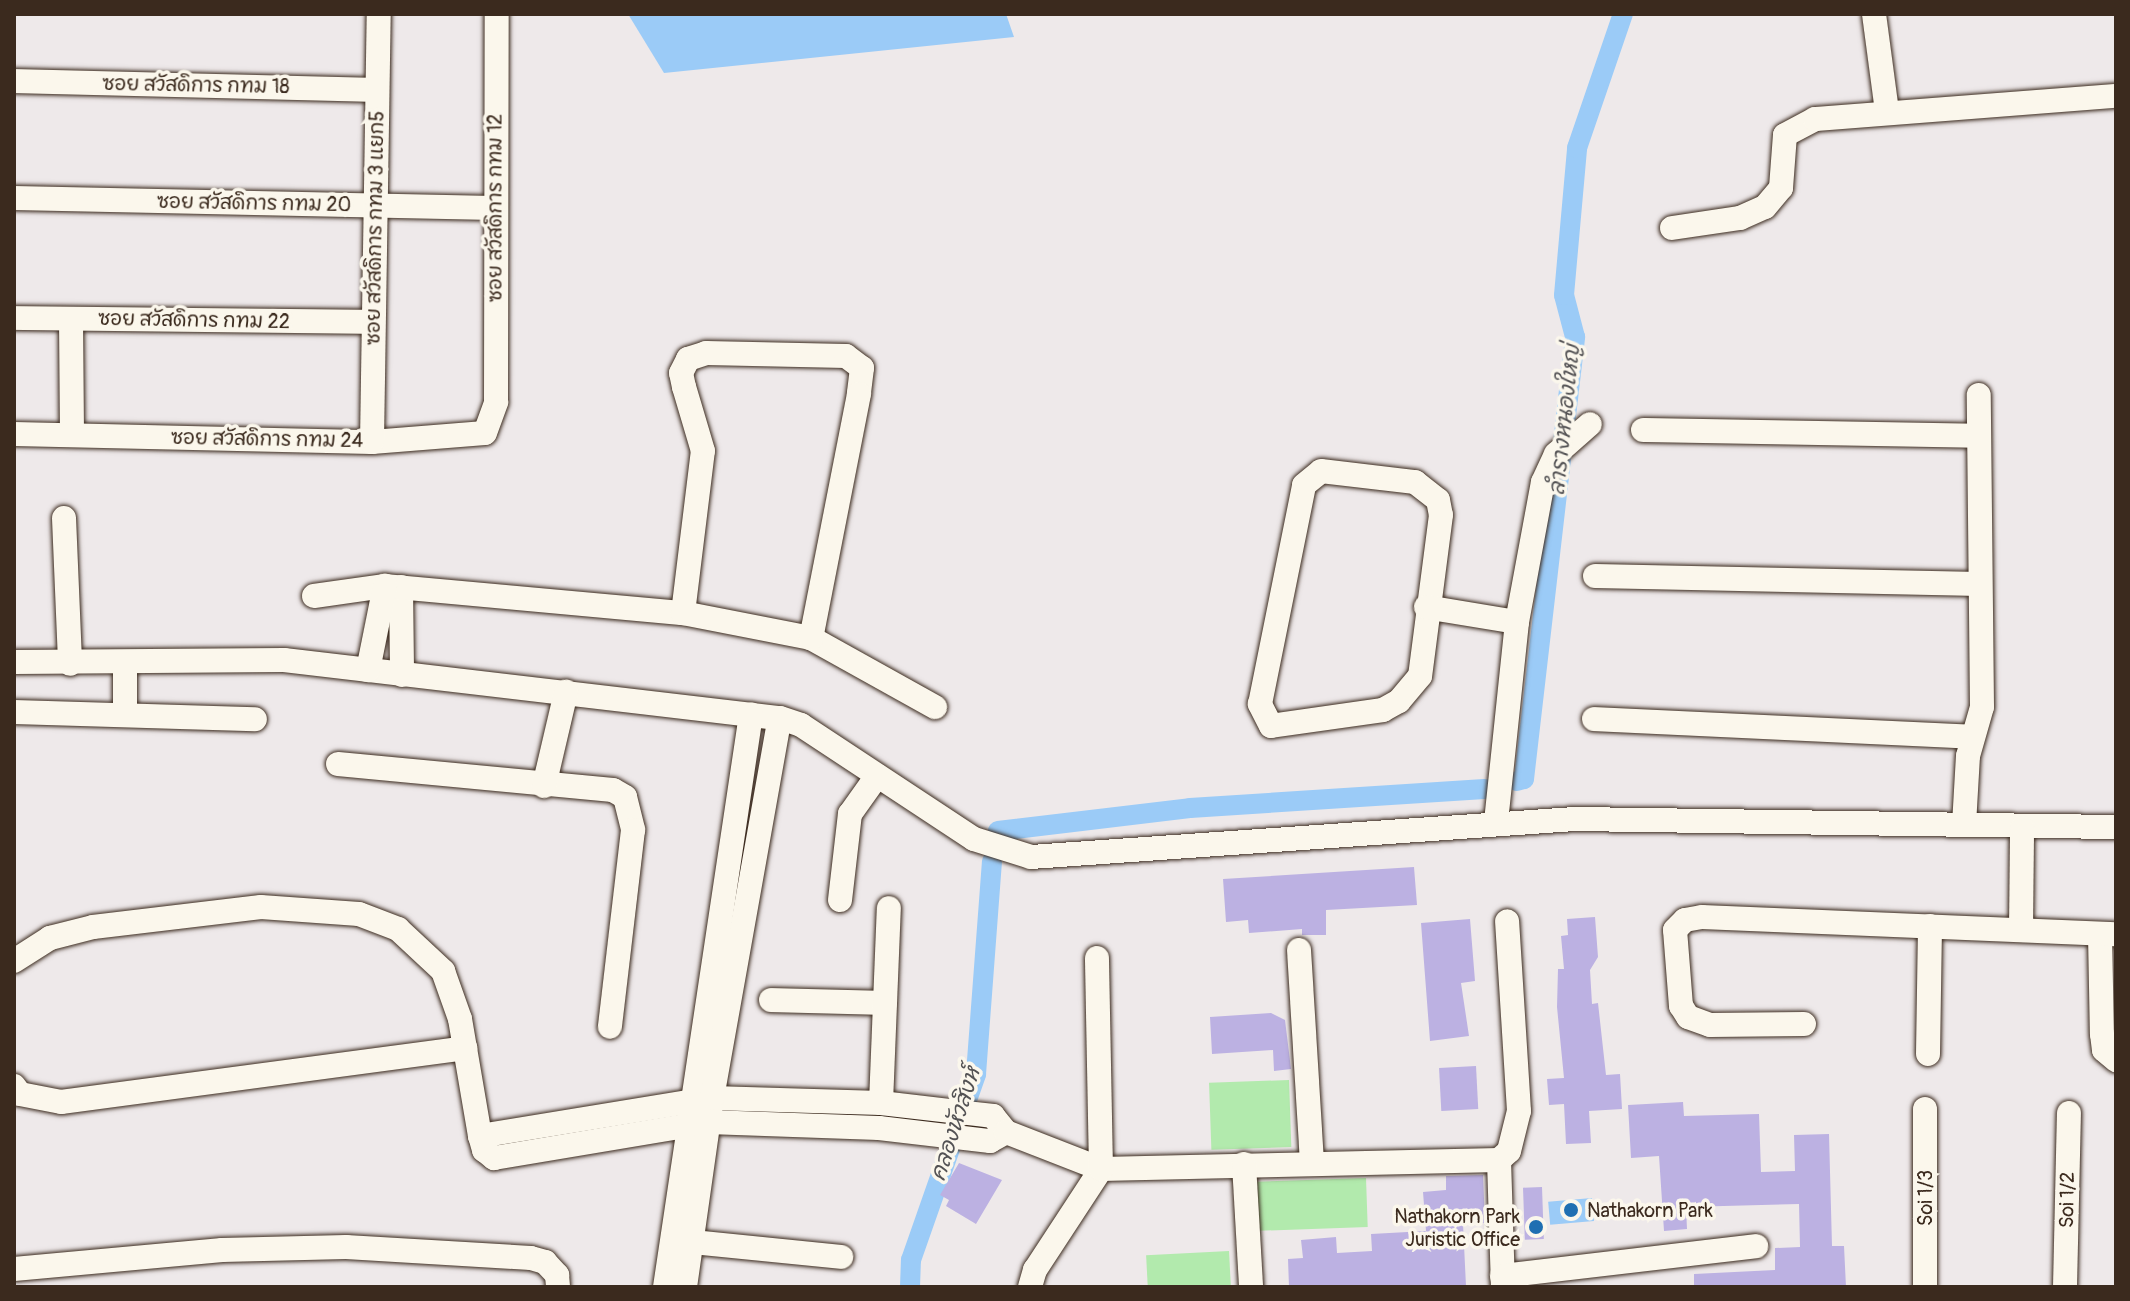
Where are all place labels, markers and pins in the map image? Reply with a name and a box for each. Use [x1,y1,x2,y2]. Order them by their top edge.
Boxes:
place label: Nathakorn Park [1587,1198,1713,1222]
marker: Nathakorn Park [1562,1201,1580,1219]
place label: Nathakorn Park Juristic Office [1394,1204,1520,1251]
marker: Nathakorn Park Juristic Office [1527,1218,1545,1236]

